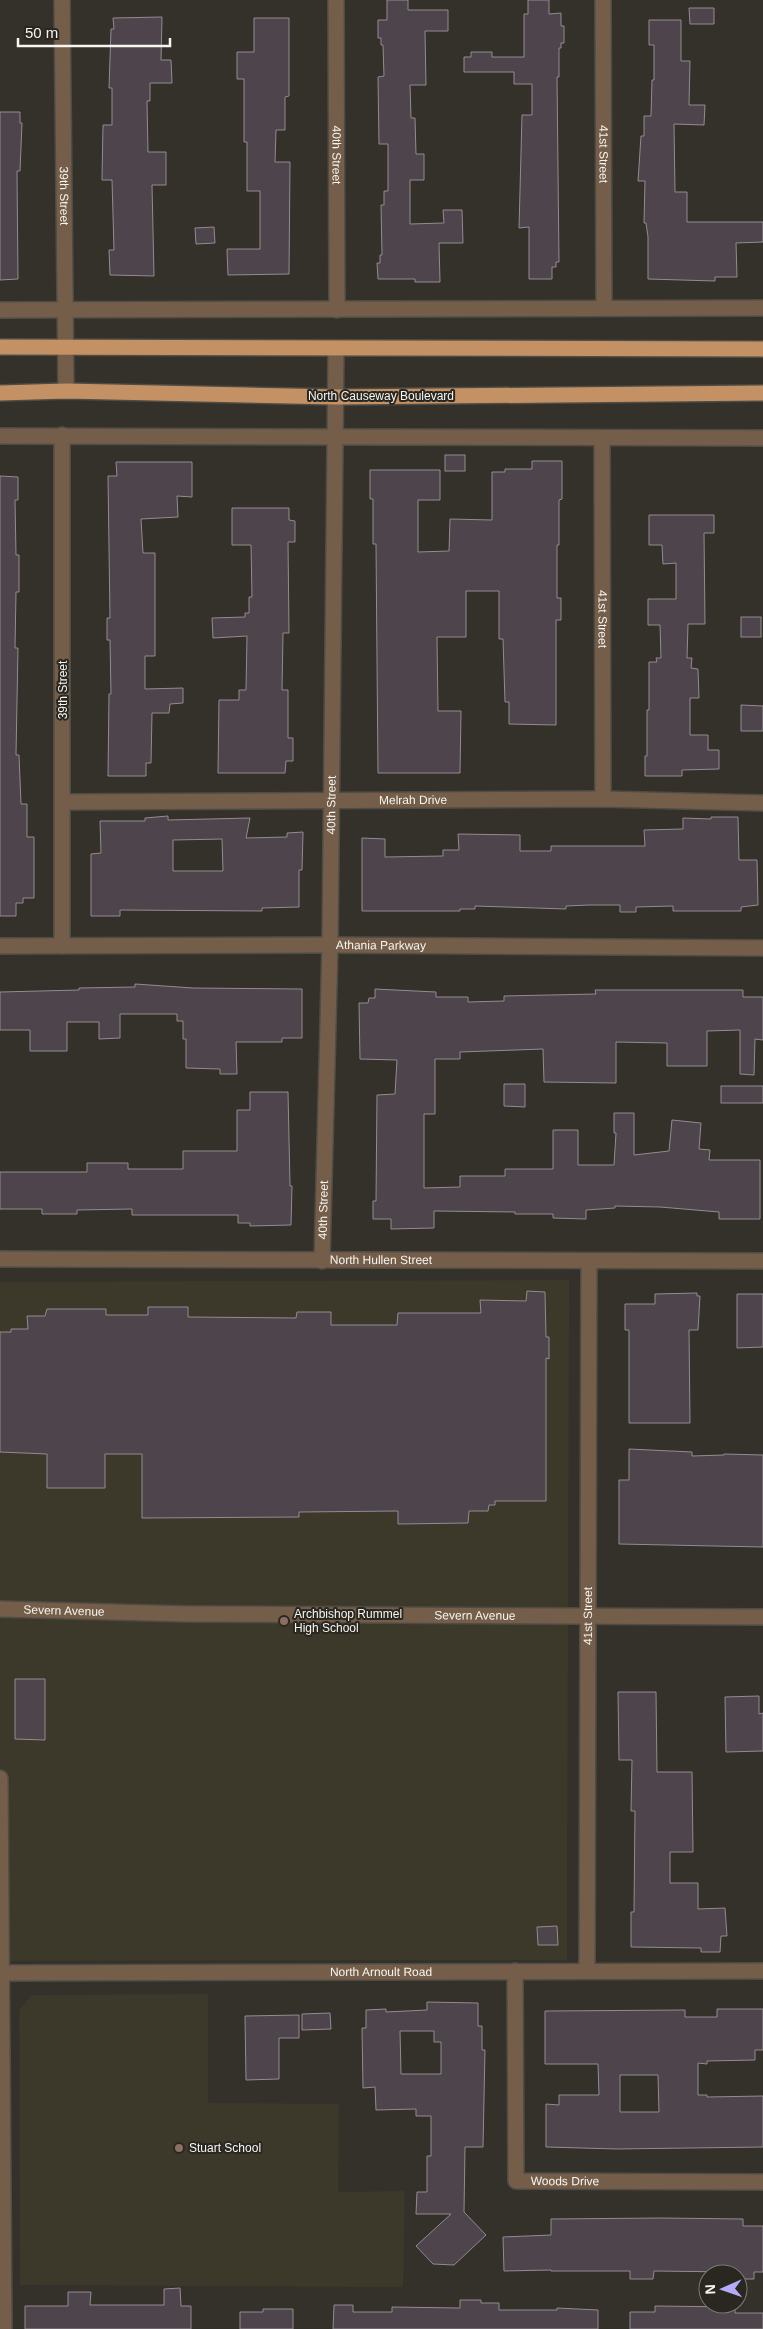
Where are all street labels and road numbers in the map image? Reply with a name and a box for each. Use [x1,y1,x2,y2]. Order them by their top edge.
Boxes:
street label: 41st Street [596,125,611,184]
street label: 40th Street [329,126,344,185]
street label: 39th Street [57,167,71,226]
street label: North Causeway Boulevard [308,389,454,403]
street label: 41st Street [595,590,610,649]
street label: 39th Street [56,660,70,719]
street label: 40th Street [324,775,339,835]
street label: Melrah Drive [379,793,447,807]
street label: Athania Parkway [336,938,426,953]
street label: 40th Street [316,1180,331,1240]
street label: North Hullen Street [330,1253,433,1267]
street label: 41st Street [581,1586,595,1645]
street label: Severn Avenue [23,1603,105,1619]
street label: Severn Avenue [434,1608,516,1623]
street label: North Arnoult Road [330,1965,432,1979]
street label: Woods Drive [531,2174,600,2188]

